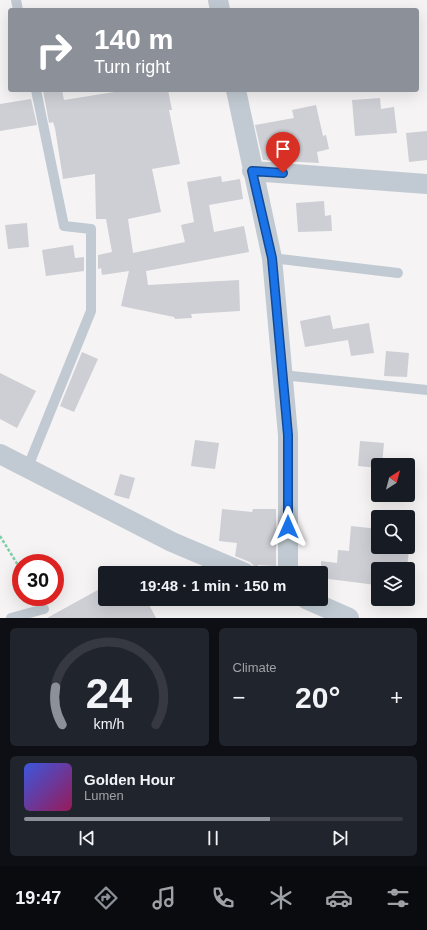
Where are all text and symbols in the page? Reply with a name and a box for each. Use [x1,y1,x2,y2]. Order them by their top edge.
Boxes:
icon: right [28,24,80,76]
text: 140 m [94,24,173,55]
text: Turn right [94,57,170,77]
pin [266,132,300,173]
icon: arrive [272,138,294,160]
north arrow [371,458,415,502]
map controls [371,458,415,606]
position arrow [267,506,309,548]
button: search [371,510,415,554]
speed limit sign: 30 [12,554,64,606]
button: layers [371,562,415,606]
text: 19:48 · 1 min · 150 m [140,577,286,594]
text: Climate [233,660,277,675]
text: 24 [86,670,132,717]
text: 20° [295,681,340,714]
text: − [233,685,245,710]
text: + [390,685,403,710]
text: km/h [94,716,125,732]
text: Golden Hour [84,771,175,788]
text: Lumen [84,788,124,803]
icon: previous [76,827,98,849]
icon: pause [202,827,224,849]
icon: next [329,827,351,849]
icon: directions [92,884,120,912]
icon: music [150,884,178,912]
icon: phone [209,884,237,912]
icon: climate [267,884,295,912]
icon: car [325,884,353,912]
icon: filters [384,884,412,912]
text: 19:47 [15,888,61,908]

